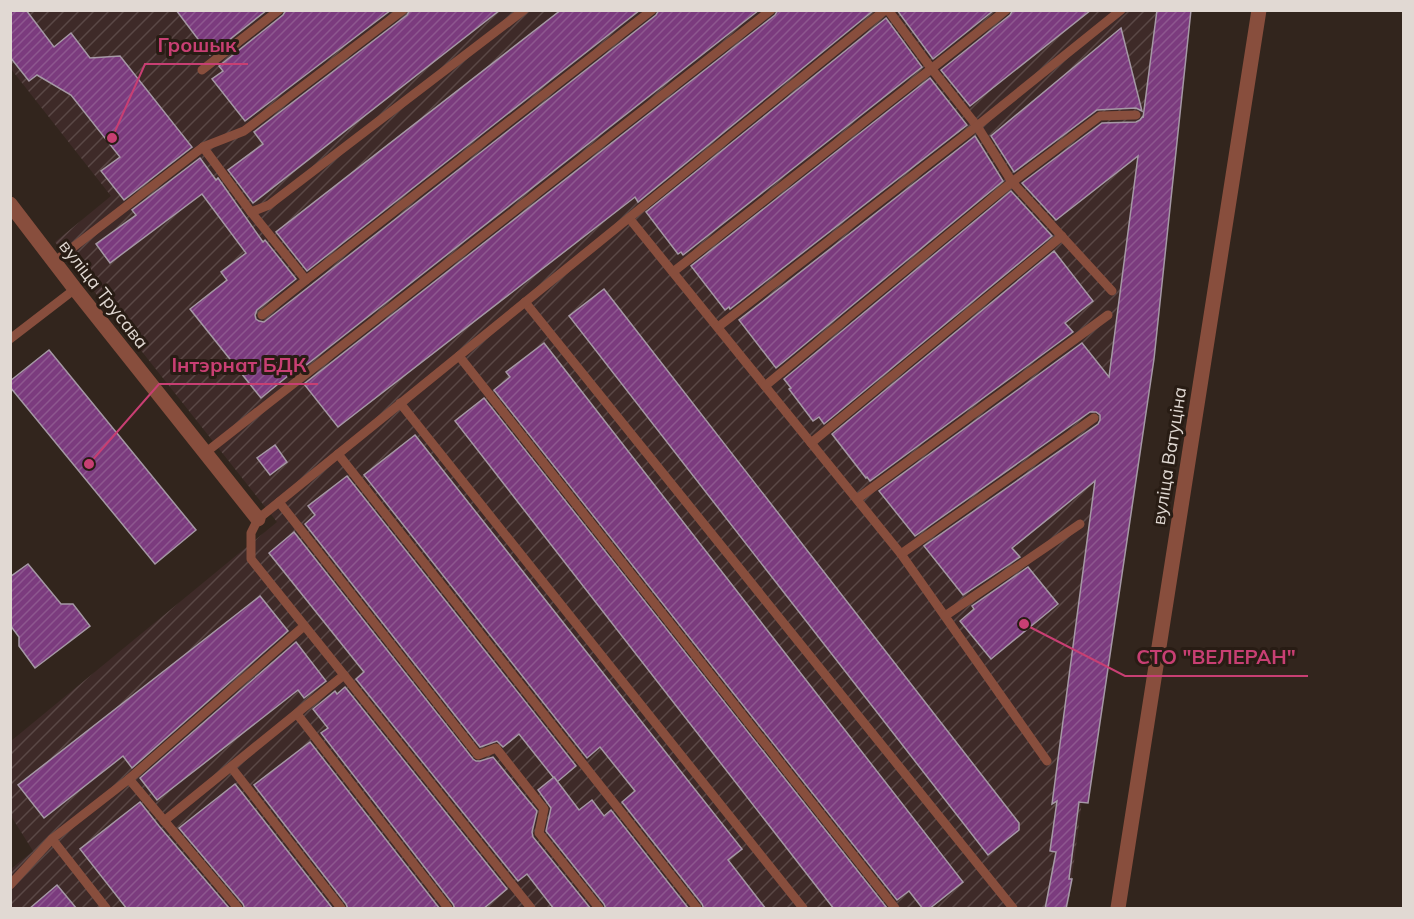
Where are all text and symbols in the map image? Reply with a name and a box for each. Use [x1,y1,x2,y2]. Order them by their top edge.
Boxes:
callout: Грошык [145,26,248,64]
text: Грошык [158,32,237,57]
street label: вуліца Трусава [54,235,154,353]
callout: Інтэрнат БДК [159,346,318,384]
text: Інтэрнат БДК [171,352,307,377]
street label: вуліца Ватуціна [1147,385,1191,527]
callout: СТО "ВЕЛЕРАН" [1125,638,1308,676]
text: СТО "ВЕЛЕРАН" [1136,644,1296,669]

